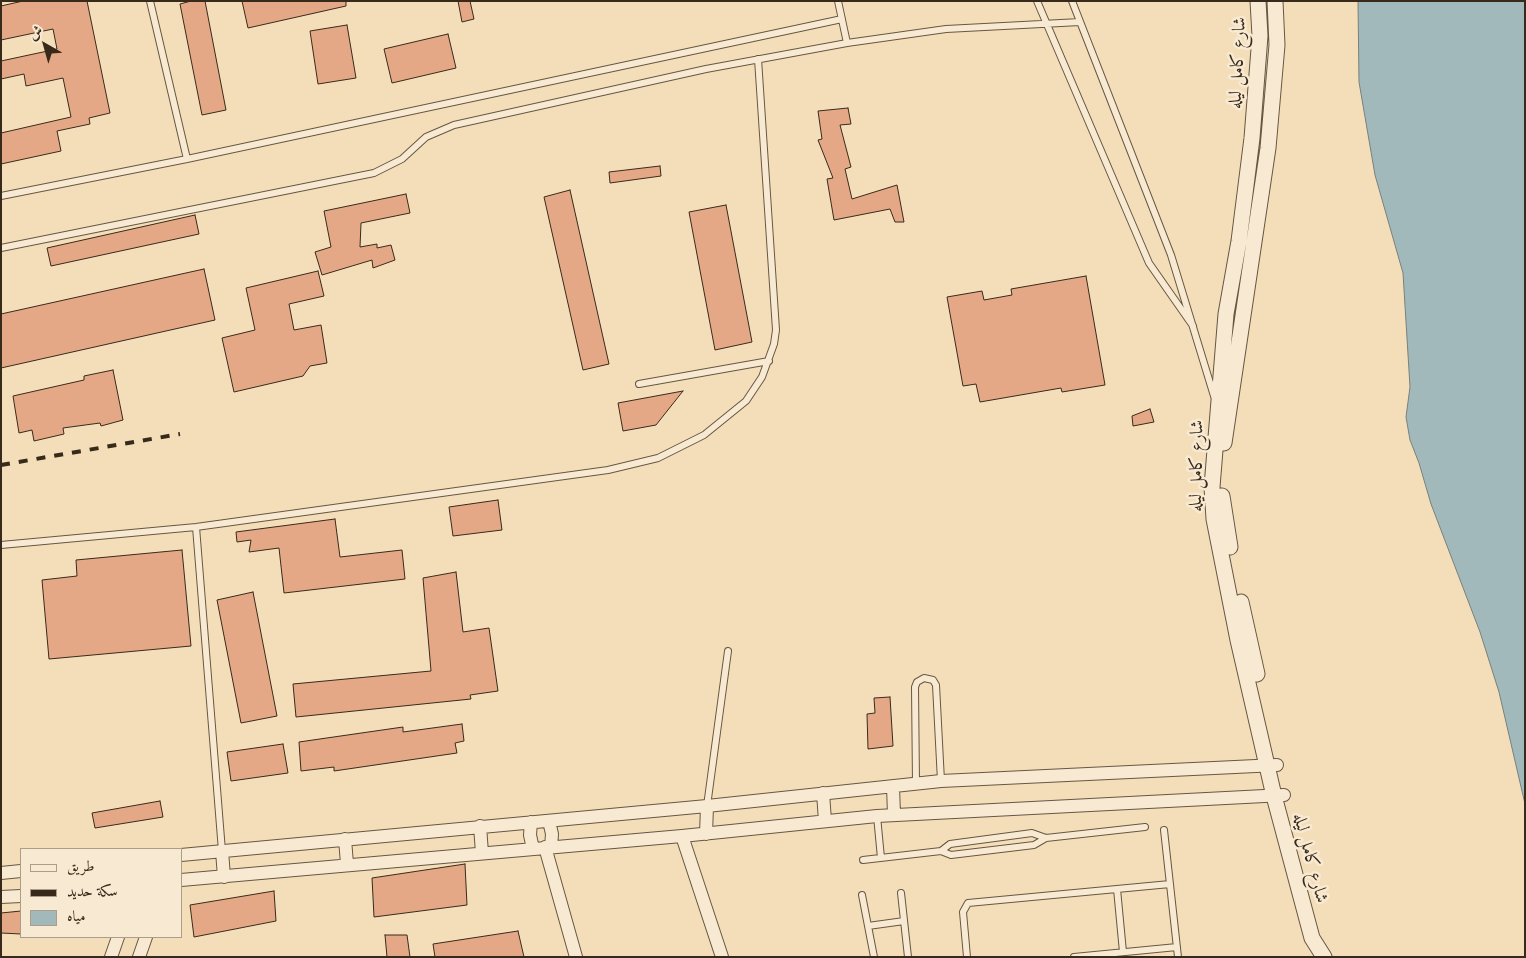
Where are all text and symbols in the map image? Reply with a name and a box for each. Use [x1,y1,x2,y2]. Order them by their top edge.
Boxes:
street label: شارع كامل ليله [1225,16,1251,110]
north arrow [20,20,70,70]
text: ش [26,23,46,43]
street label: شارع كامل ليله [1185,420,1209,512]
street label: شارع كامل ليله [1288,811,1332,905]
legend [20,848,182,938]
text: طريق [67,860,94,875]
text: سكة حديد [67,885,118,900]
text: مياه [67,910,85,925]

